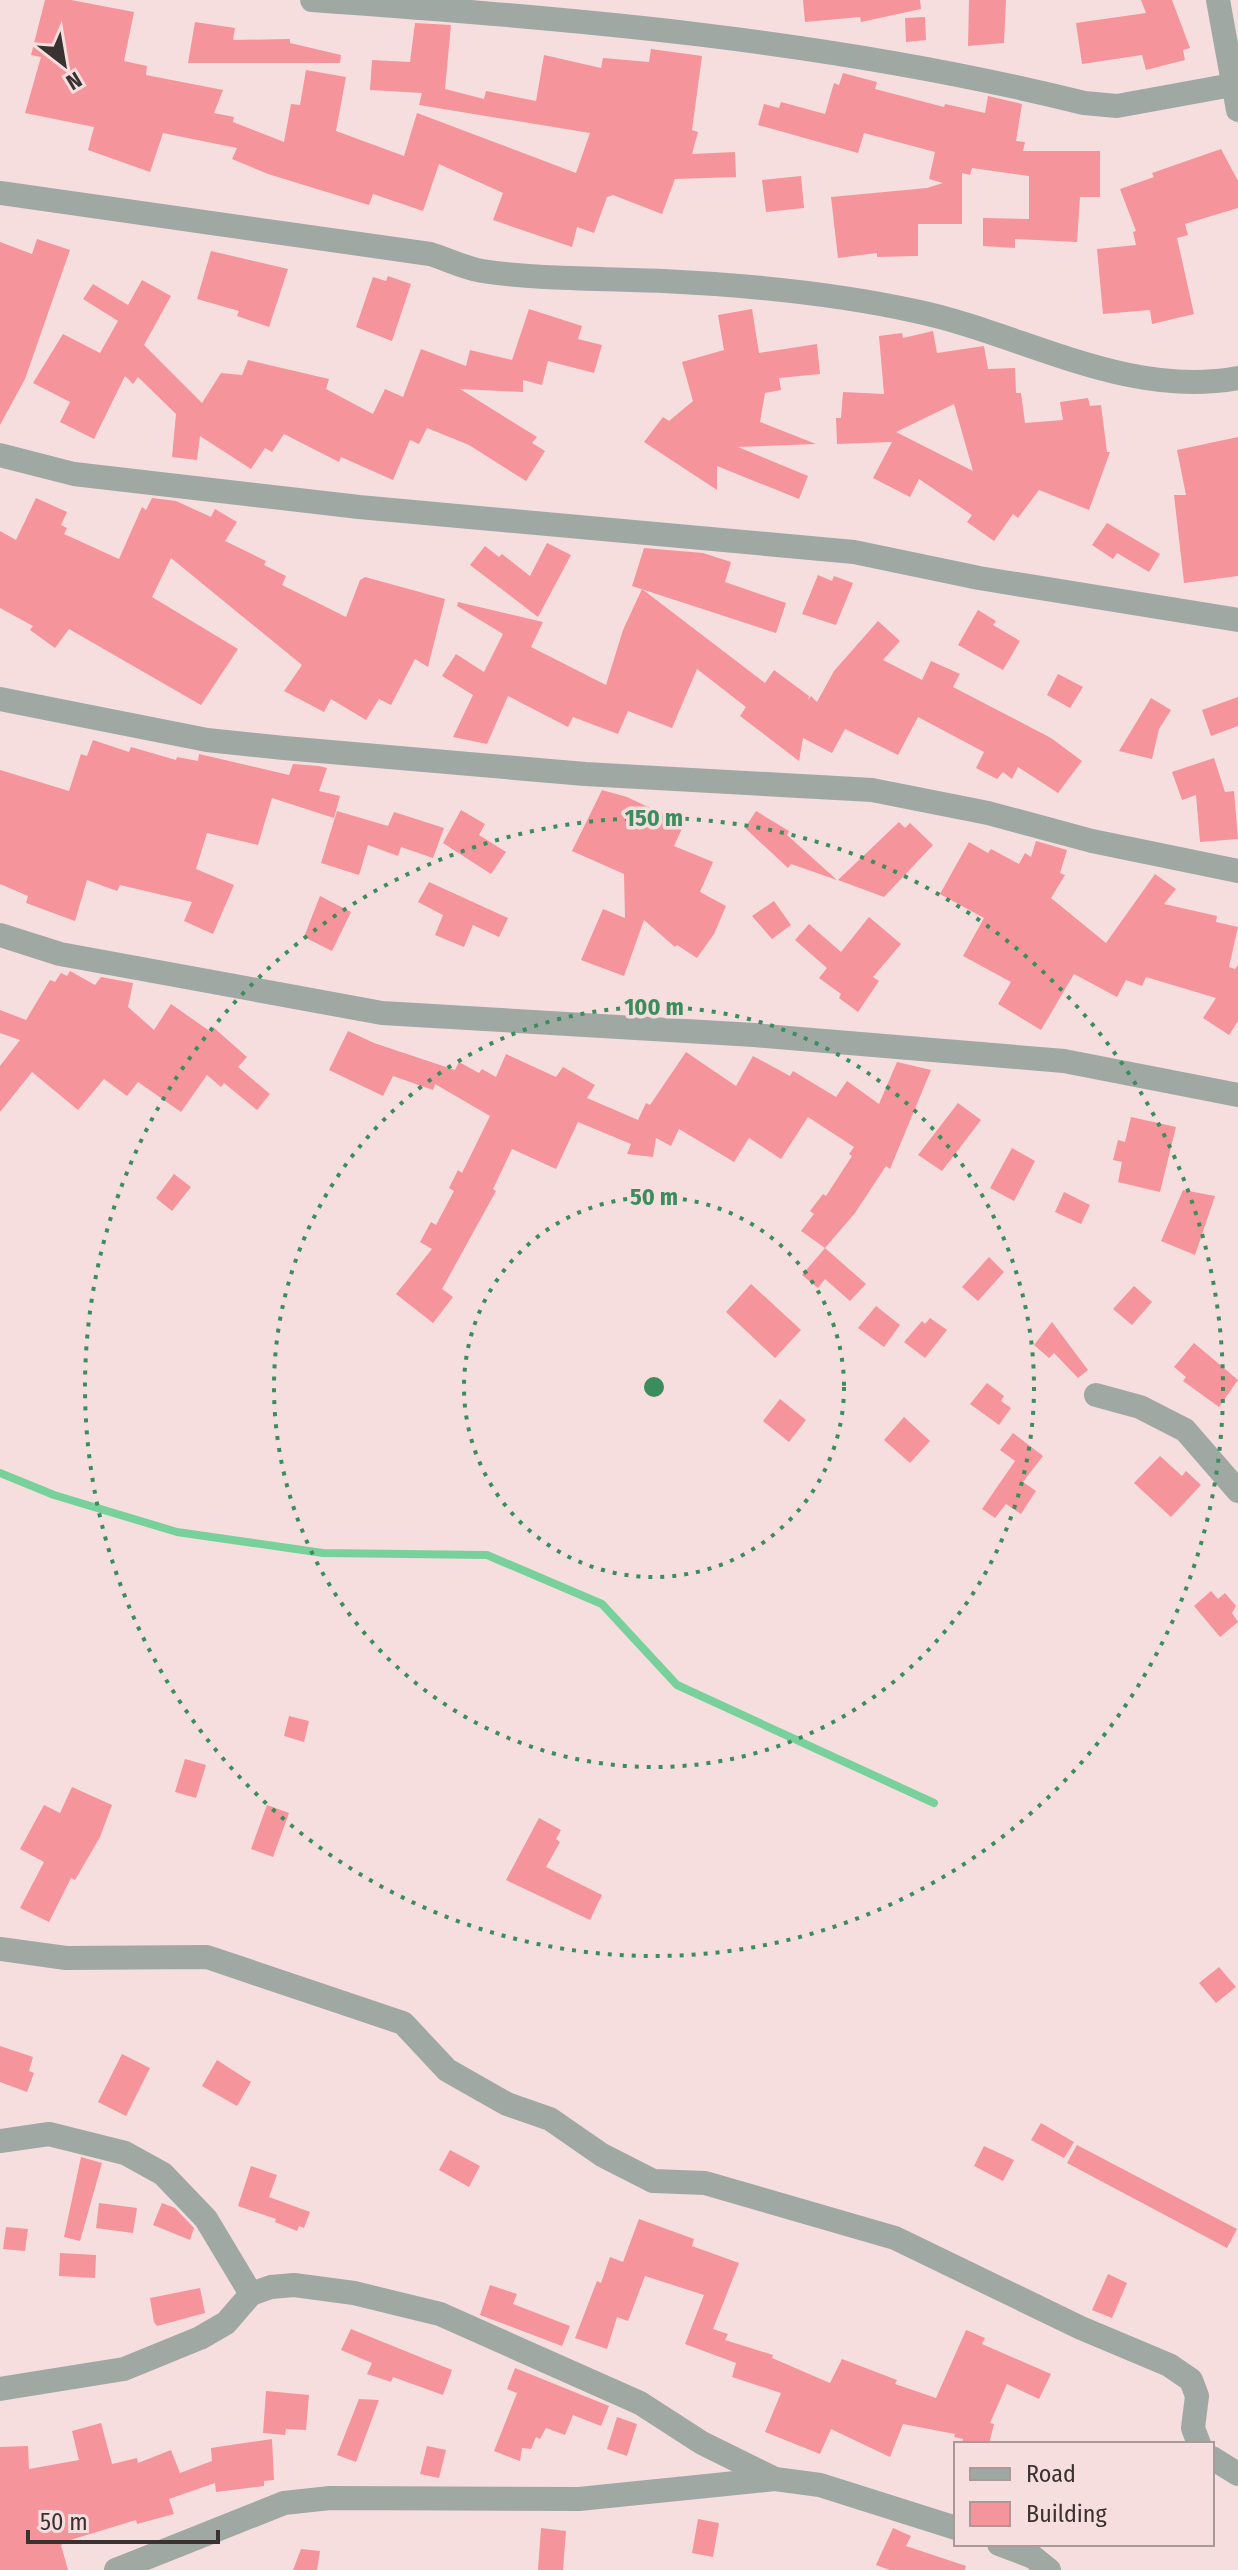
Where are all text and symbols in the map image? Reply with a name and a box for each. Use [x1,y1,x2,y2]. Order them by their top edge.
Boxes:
north arrow [24,24,104,104]
text: N [61,66,87,96]
text: 150 m [625,804,683,832]
text: 100 m [624,993,684,1021]
text: 50 m [630,1183,678,1211]
centre of rings [640,1373,668,1401]
legend [954,2442,1214,2546]
text: Road [1026,2460,1076,2488]
scale bar [28,2494,218,2544]
text: Building [1026,2500,1108,2528]
text: 50 m [40,2508,88,2536]

